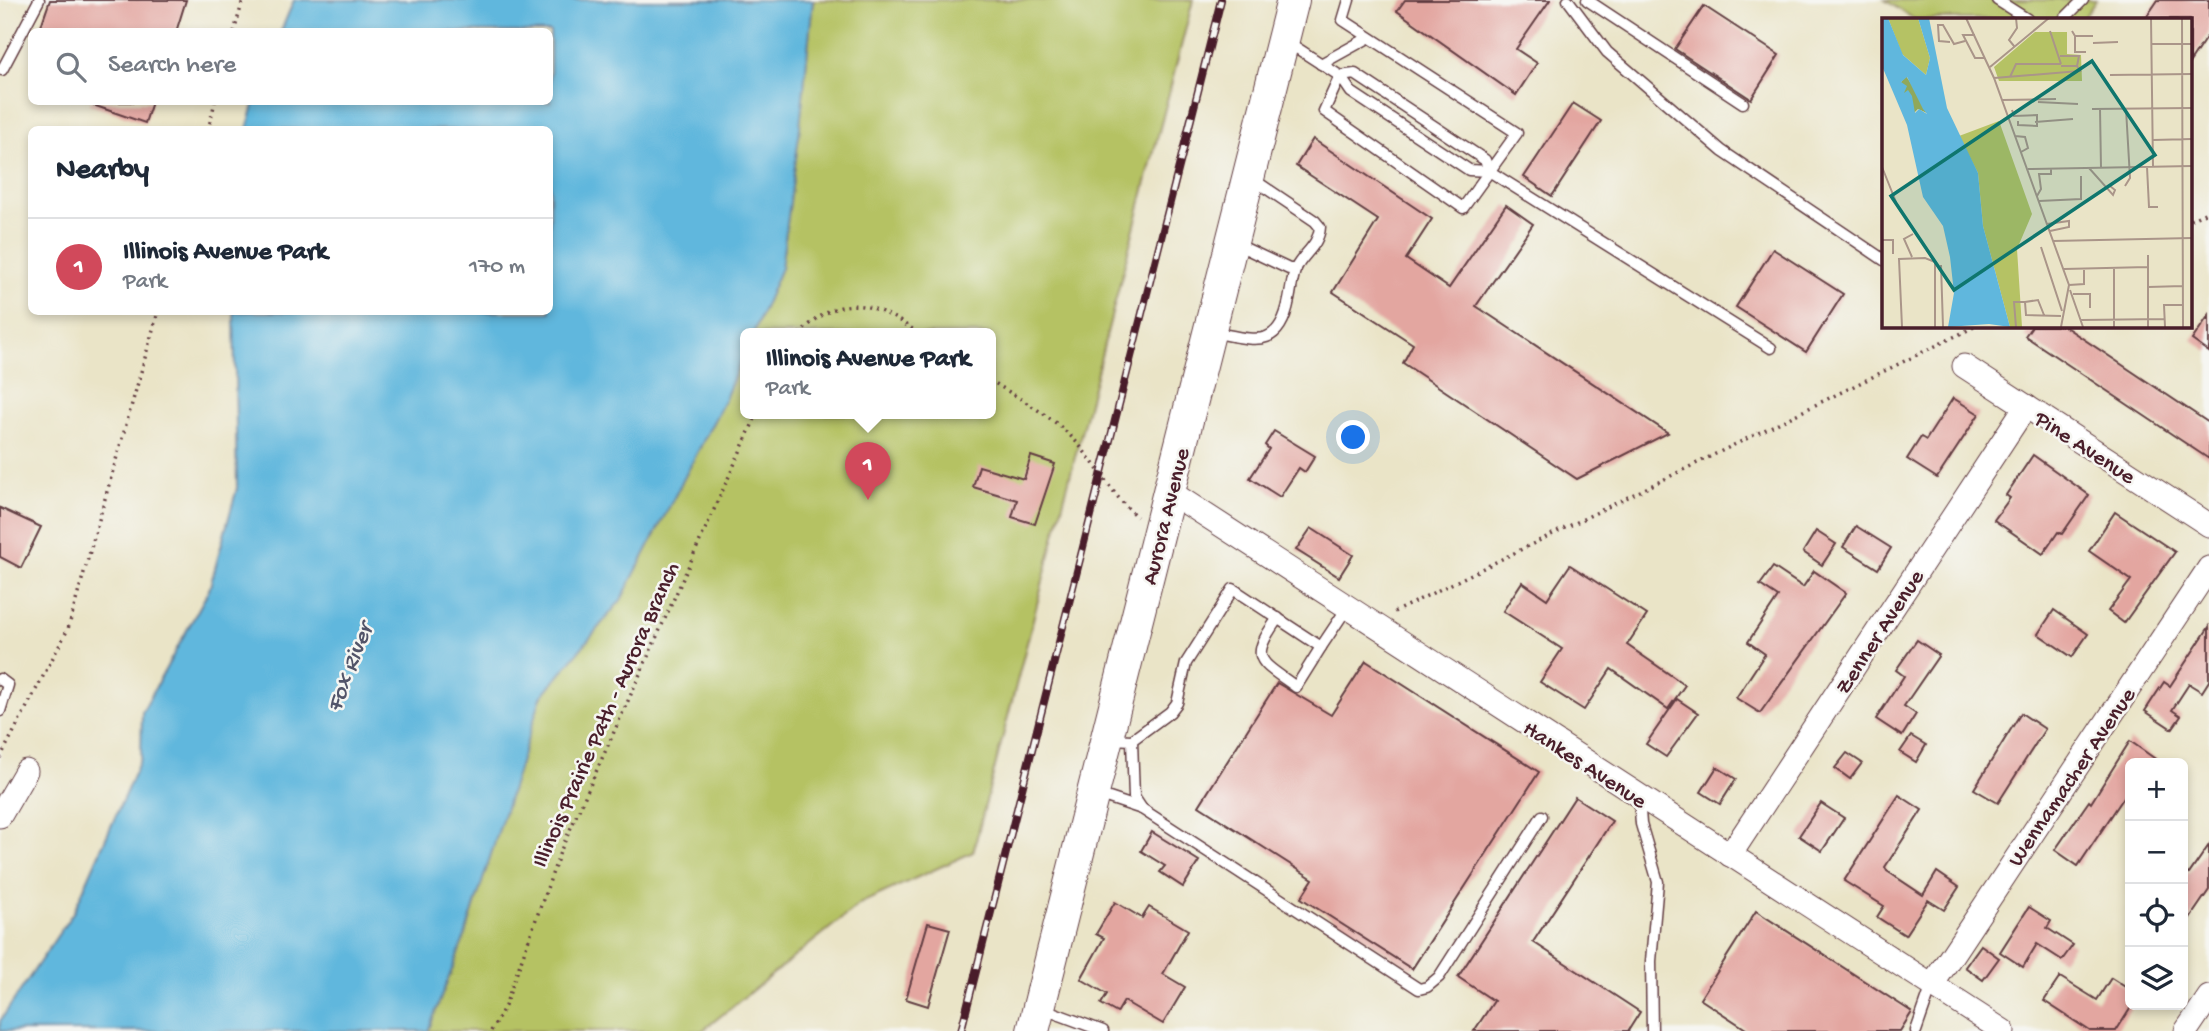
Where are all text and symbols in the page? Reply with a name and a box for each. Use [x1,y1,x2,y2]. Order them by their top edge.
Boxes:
inset map [1882,18,2192,327]
search box [28,28,553,105]
icon: search [52,48,90,86]
text: Search here [108,51,236,82]
text: Nearby [56,154,149,189]
text: Illinois Avenue Park [123,238,327,269]
text: 1 [74,254,84,281]
text: 170 m [469,254,525,281]
text: Park [123,269,167,296]
popup [740,328,996,419]
text: Illinois Avenue Park [766,345,970,376]
text: Park [766,376,810,403]
street label: Pine Avenue [2028,406,2141,492]
your location [1336,420,1370,454]
pin: 1 [845,442,891,500]
street label: Aurora Avenue [1137,445,1198,588]
street label: Illinois Prairie Path - Aurora Branch [527,559,687,872]
street label: Zenner Avenue [1831,565,1932,700]
water label: Fox River [321,616,383,717]
street label: Wennamacher Avenue [2003,682,2143,873]
street label: Hankes Avenue [1517,716,1652,817]
map controls [2125,758,2188,1010]
button: + [2125,758,2188,821]
button: − [2125,821,2188,884]
button: locate [2125,884,2188,947]
button: layers [2125,947,2188,1010]

